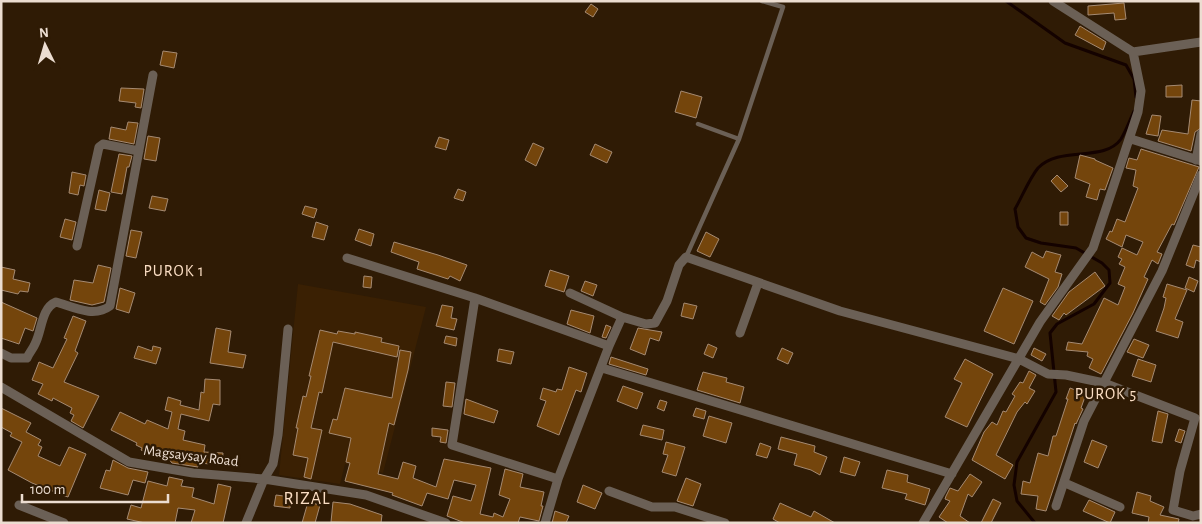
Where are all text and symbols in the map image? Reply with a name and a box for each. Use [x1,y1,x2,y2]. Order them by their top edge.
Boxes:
north arrow [20,20,70,70]
text: N [38,26,49,40]
district label: PUROK 1 [143,263,205,279]
district label: PUROK 5 [1075,386,1137,402]
street label: Magsaysay Road [143,443,240,469]
scale bar [22,472,169,504]
text: 100 m [30,482,65,497]
district label: RIZAL [283,490,331,508]

